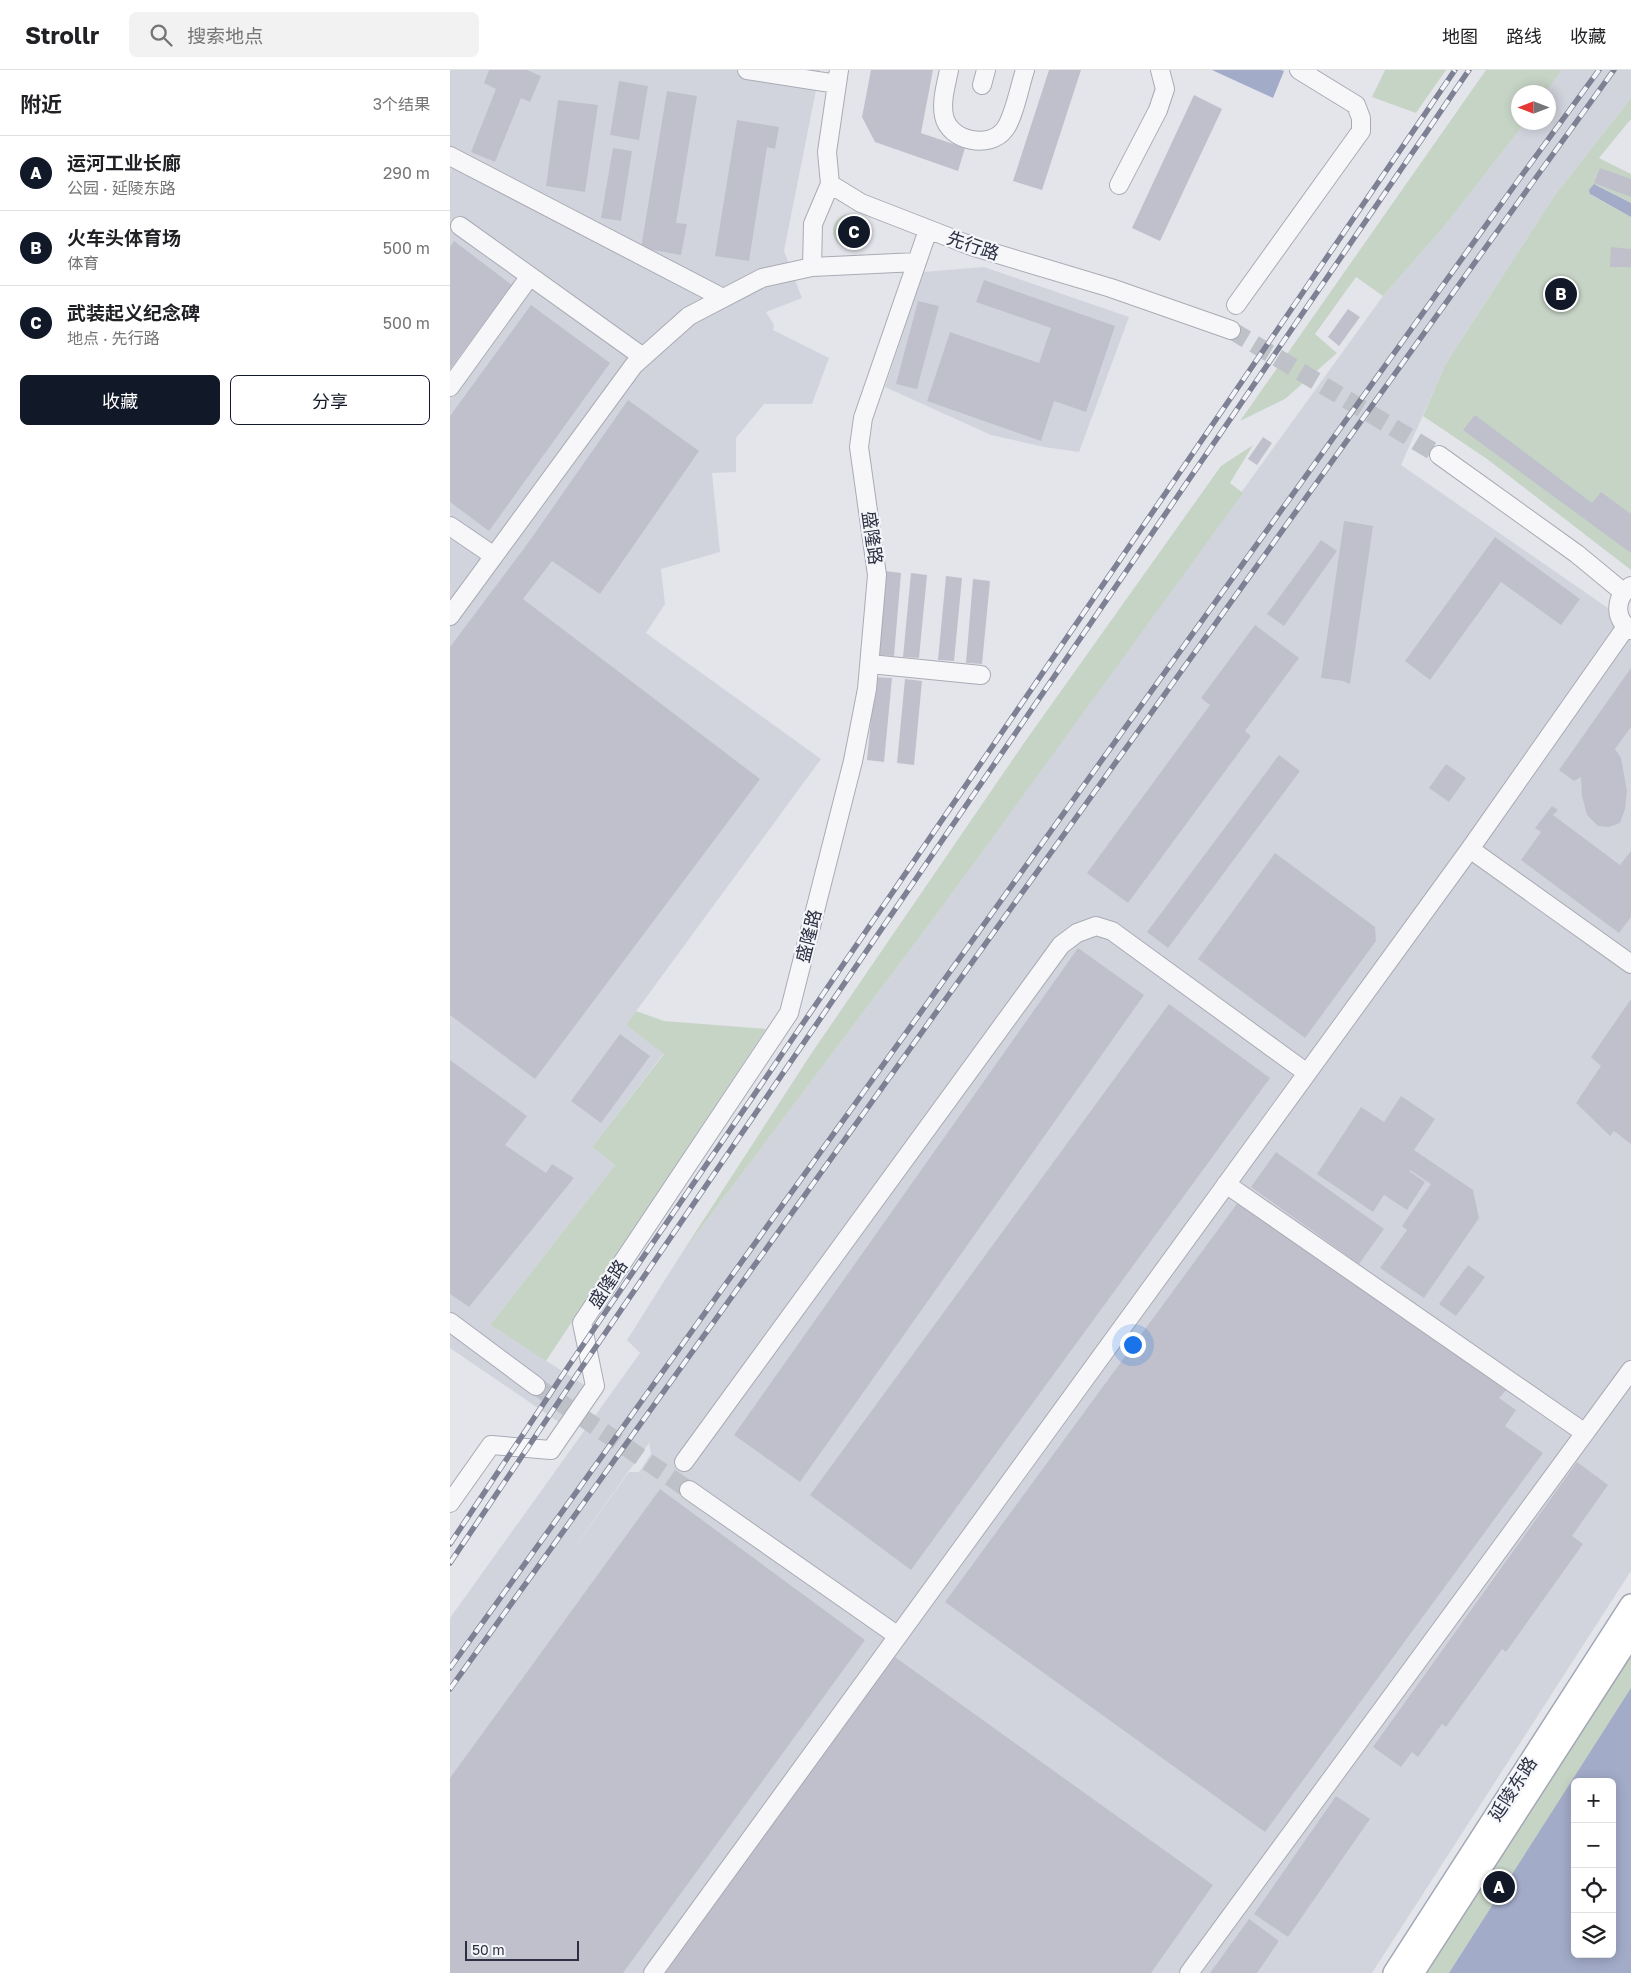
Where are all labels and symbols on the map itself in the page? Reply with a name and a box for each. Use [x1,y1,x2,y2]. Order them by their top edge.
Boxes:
north arrow [1511,85,1556,130]
pin: C [838,213,870,251]
street label: 先行路 [944,226,1002,264]
pin: B [1545,275,1577,313]
street label: 盛隆路 [858,510,888,566]
street label: 盛隆路 [791,907,825,965]
street label: 盛隆路 [583,1255,631,1312]
your location [1120,1332,1146,1358]
street label: 延陵东路 [1483,1752,1541,1825]
pin: A [1483,1868,1515,1906]
scale bar [465,1938,579,1961]

